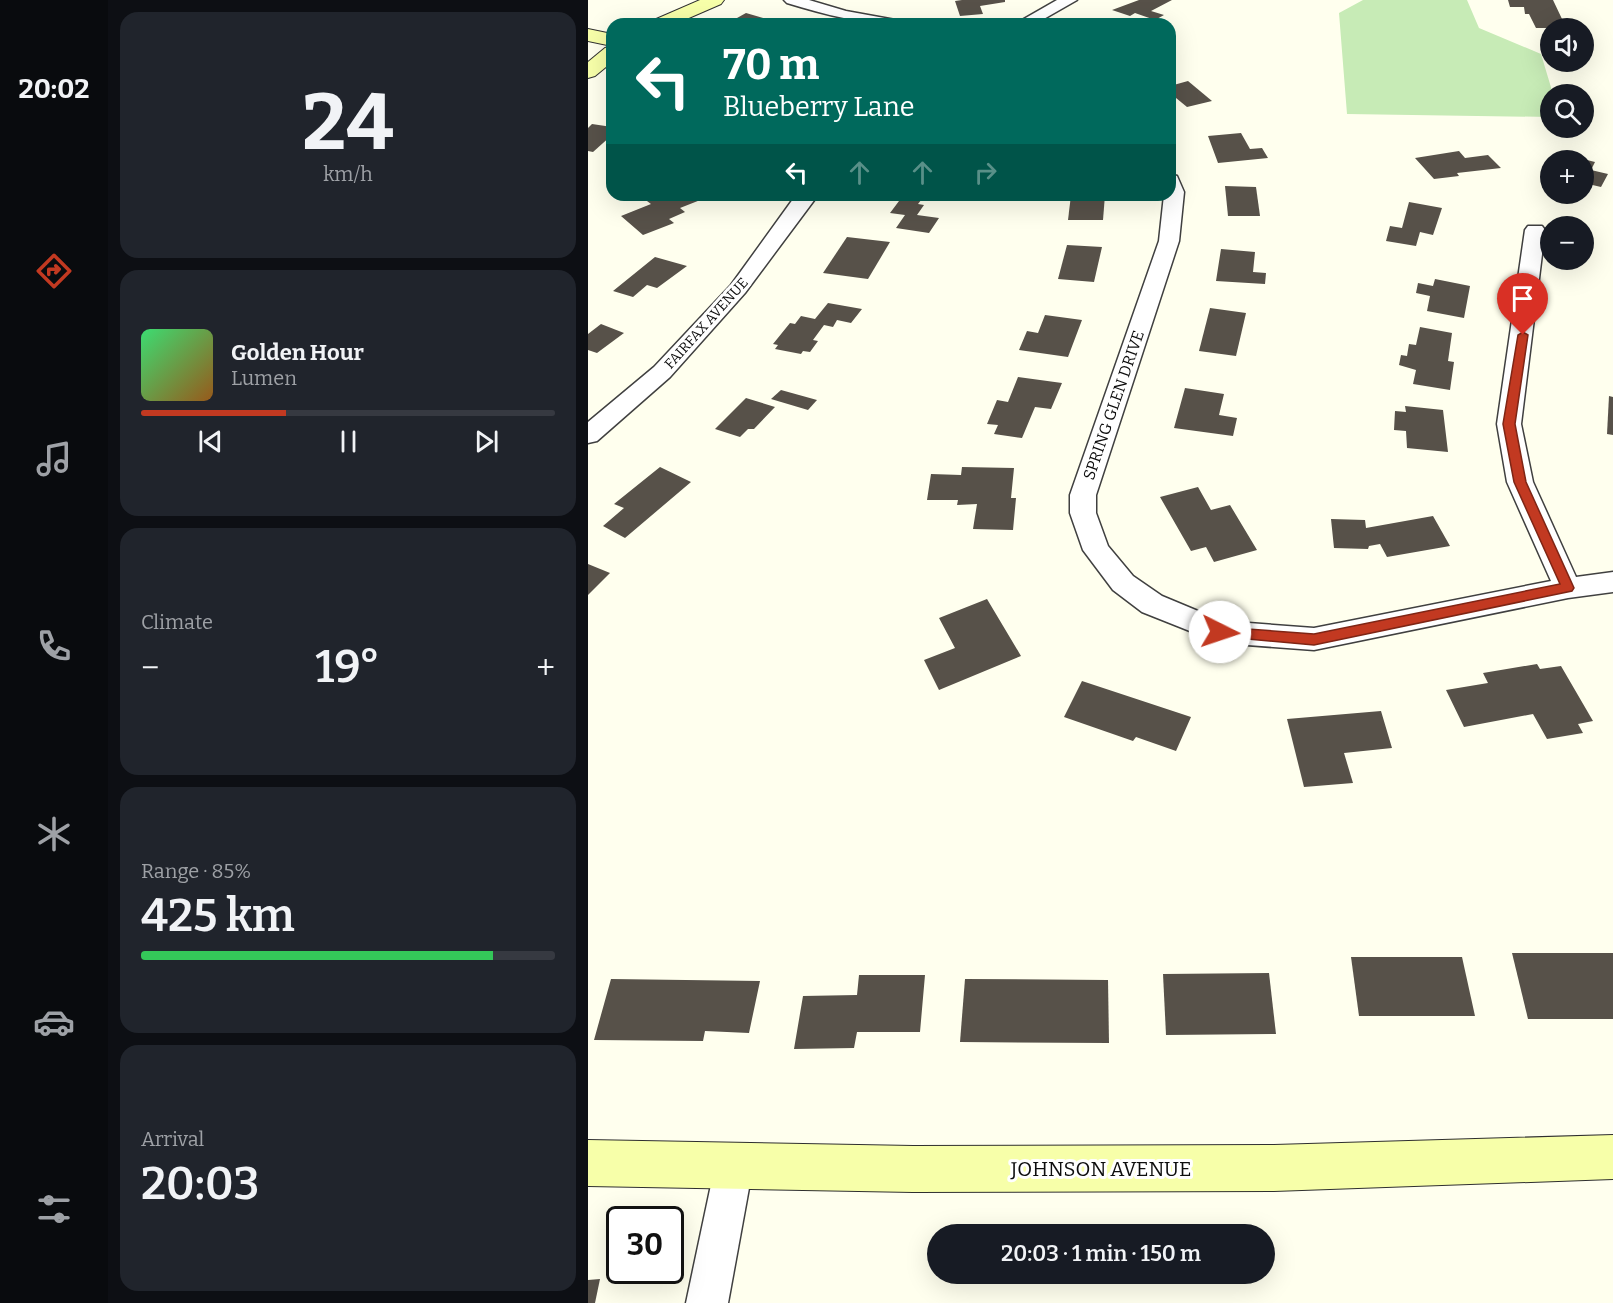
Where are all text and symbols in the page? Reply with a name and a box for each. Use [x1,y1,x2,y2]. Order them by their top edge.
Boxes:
map controls [1540,18,1594,270]
button: sound [1540,18,1594,72]
text: 70 m [723,40,819,90]
icon: left [624,42,702,120]
text: 20:02 [19,73,89,105]
text: 24 [302,76,394,170]
button: search [1540,84,1594,138]
text: Blueberry Lane [723,91,915,123]
button: + [1540,150,1594,204]
icon: left [780,156,813,189]
icon: ahead [843,156,876,189]
icon: ahead [906,156,939,189]
icon: right [969,156,1002,189]
text: km/h [323,162,373,186]
button: − [1540,216,1594,270]
icon: directions [33,250,75,292]
pin [1497,273,1548,335]
street label: FAIRFAX AVENUE [661,274,752,372]
icon: arrive [1506,282,1539,315]
street label: SPRING GLEN DRIVE [1079,328,1148,482]
text: Golden Hour [231,339,364,366]
text: Lumen [231,366,297,390]
icon: previous [194,425,227,458]
icon: pause [332,425,365,458]
icon: next [470,425,503,458]
icon: music [33,438,75,480]
position arrow [1188,600,1252,664]
text: Climate [141,610,213,634]
icon: phone [33,625,75,667]
text: 19° [315,640,380,694]
text: − [141,648,159,688]
text: + [536,648,555,688]
icon: climate [33,813,75,855]
text: Range · 85% [141,859,251,883]
text: 425 km [141,889,295,943]
icon: car [33,1001,75,1043]
text: Arrival [141,1127,204,1151]
text: 20:03 [141,1157,259,1211]
street label: JOHNSON AVENUE [1010,1157,1191,1181]
icon: filters [33,1188,75,1230]
speed limit sign: 30 [606,1206,684,1284]
text: 20:03 · 1 min · 150 m [1001,1240,1201,1267]

